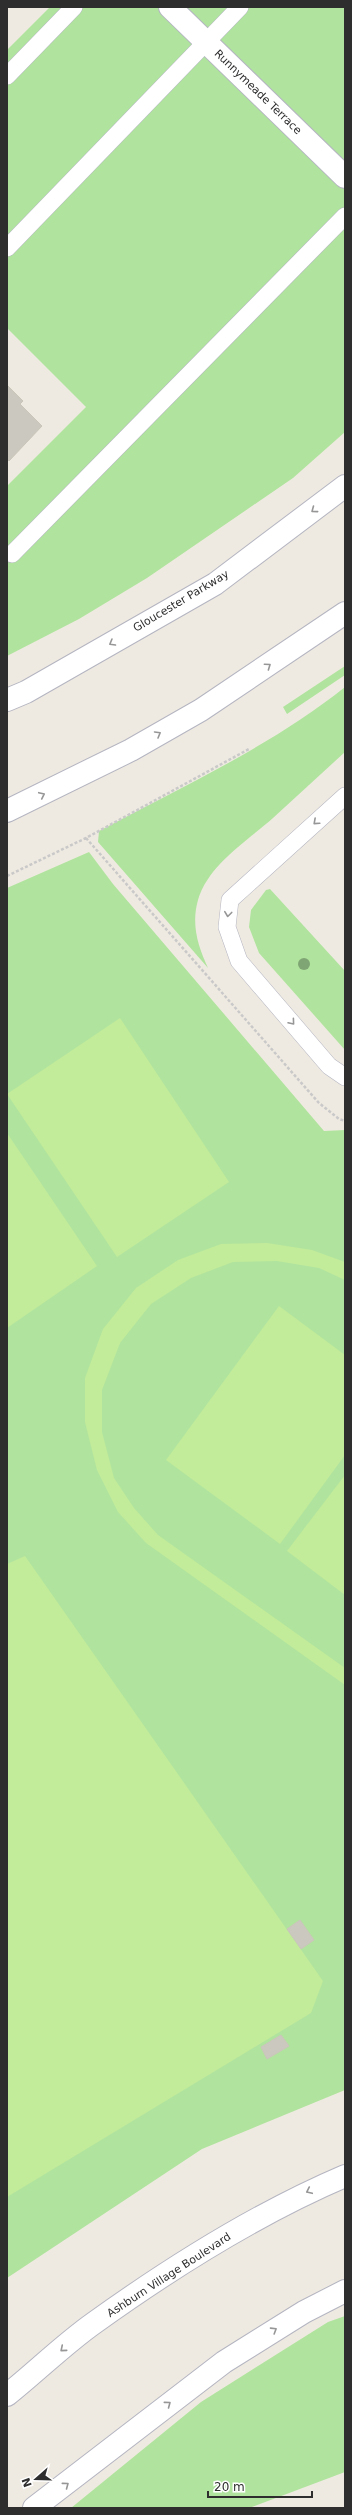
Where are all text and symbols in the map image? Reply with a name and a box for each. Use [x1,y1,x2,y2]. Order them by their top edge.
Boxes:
street label: Runnymeade Terrace [212,47,304,137]
one-way arrow [311,505,318,512]
street label: Gloucester Parkway [131,567,231,635]
one-way arrow [109,638,116,645]
one-way arrow [264,663,271,671]
one-way arrow [154,732,161,739]
one-way arrow [38,792,46,800]
one-way arrow [313,817,321,825]
one-way arrow [224,911,233,917]
one-way arrow [287,1018,294,1025]
one-way arrow [306,2186,314,2194]
street label: Ashburn Village Boulevard [105,2230,233,2320]
one-way arrow [270,2328,277,2335]
one-way arrow [60,2345,67,2352]
one-way arrow [163,2402,170,2409]
north arrow [16,2459,56,2499]
scale bar [208,2473,312,2499]
text: N [19,2476,35,2489]
text: 20 m [214,2480,245,2494]
one-way arrow [61,2482,68,2489]

